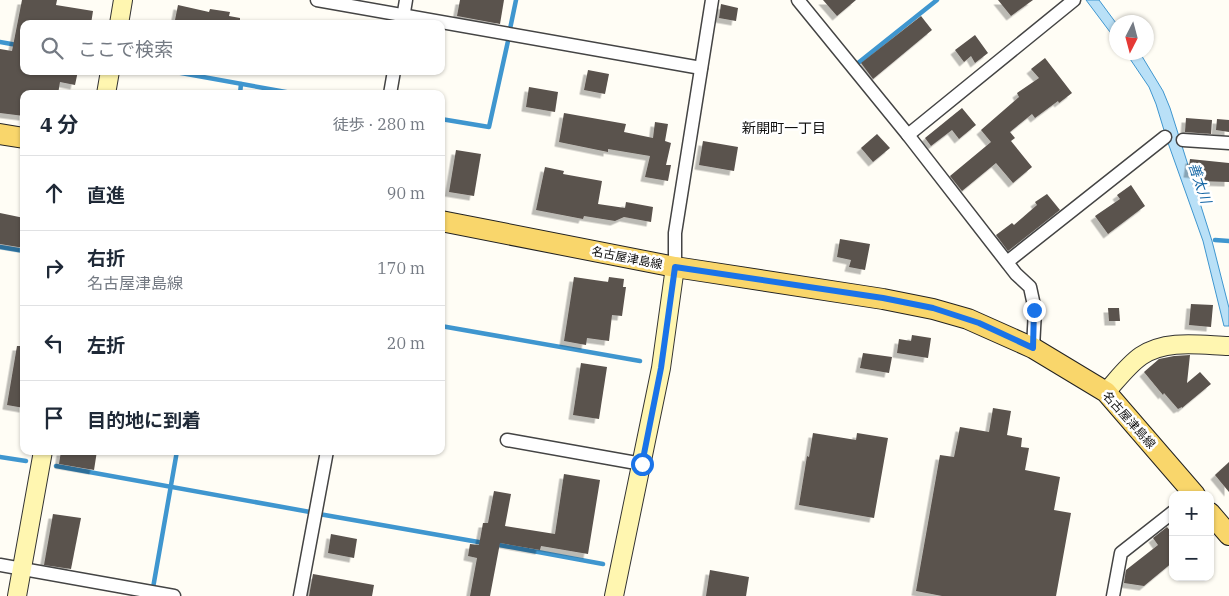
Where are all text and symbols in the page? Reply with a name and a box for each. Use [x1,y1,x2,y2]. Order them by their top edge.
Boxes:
north arrow [1109,15,1154,60]
search box [20,20,445,75]
icon: search [38,34,66,62]
text: ここで検索 [78,37,173,61]
text: 4 分 [40,110,78,138]
text: 徒歩 · 280 m [333,114,425,134]
district label: 新開町一丁目 [742,119,826,137]
water label: 善太川 [1185,160,1216,208]
icon: ahead [40,179,68,207]
text: 直進 [87,183,125,207]
text: 90 m [387,183,425,203]
street label: 名古屋津島線 [590,243,664,272]
text: 右折 [87,246,125,270]
icon: right [40,254,68,282]
text: 170 m [377,258,425,278]
text: 名古屋津島線 [87,273,183,293]
route end [1023,299,1046,322]
icon: left [40,329,68,357]
text: 左折 [87,333,125,357]
text: 20 m [387,333,425,353]
street label: 名古屋津島線 [1100,388,1159,451]
icon: arrive [40,404,68,432]
text: 目的地に到着 [87,408,201,432]
route start [631,453,654,476]
map controls [1169,491,1214,581]
button: + [1169,491,1214,536]
button: − [1169,536,1214,581]

